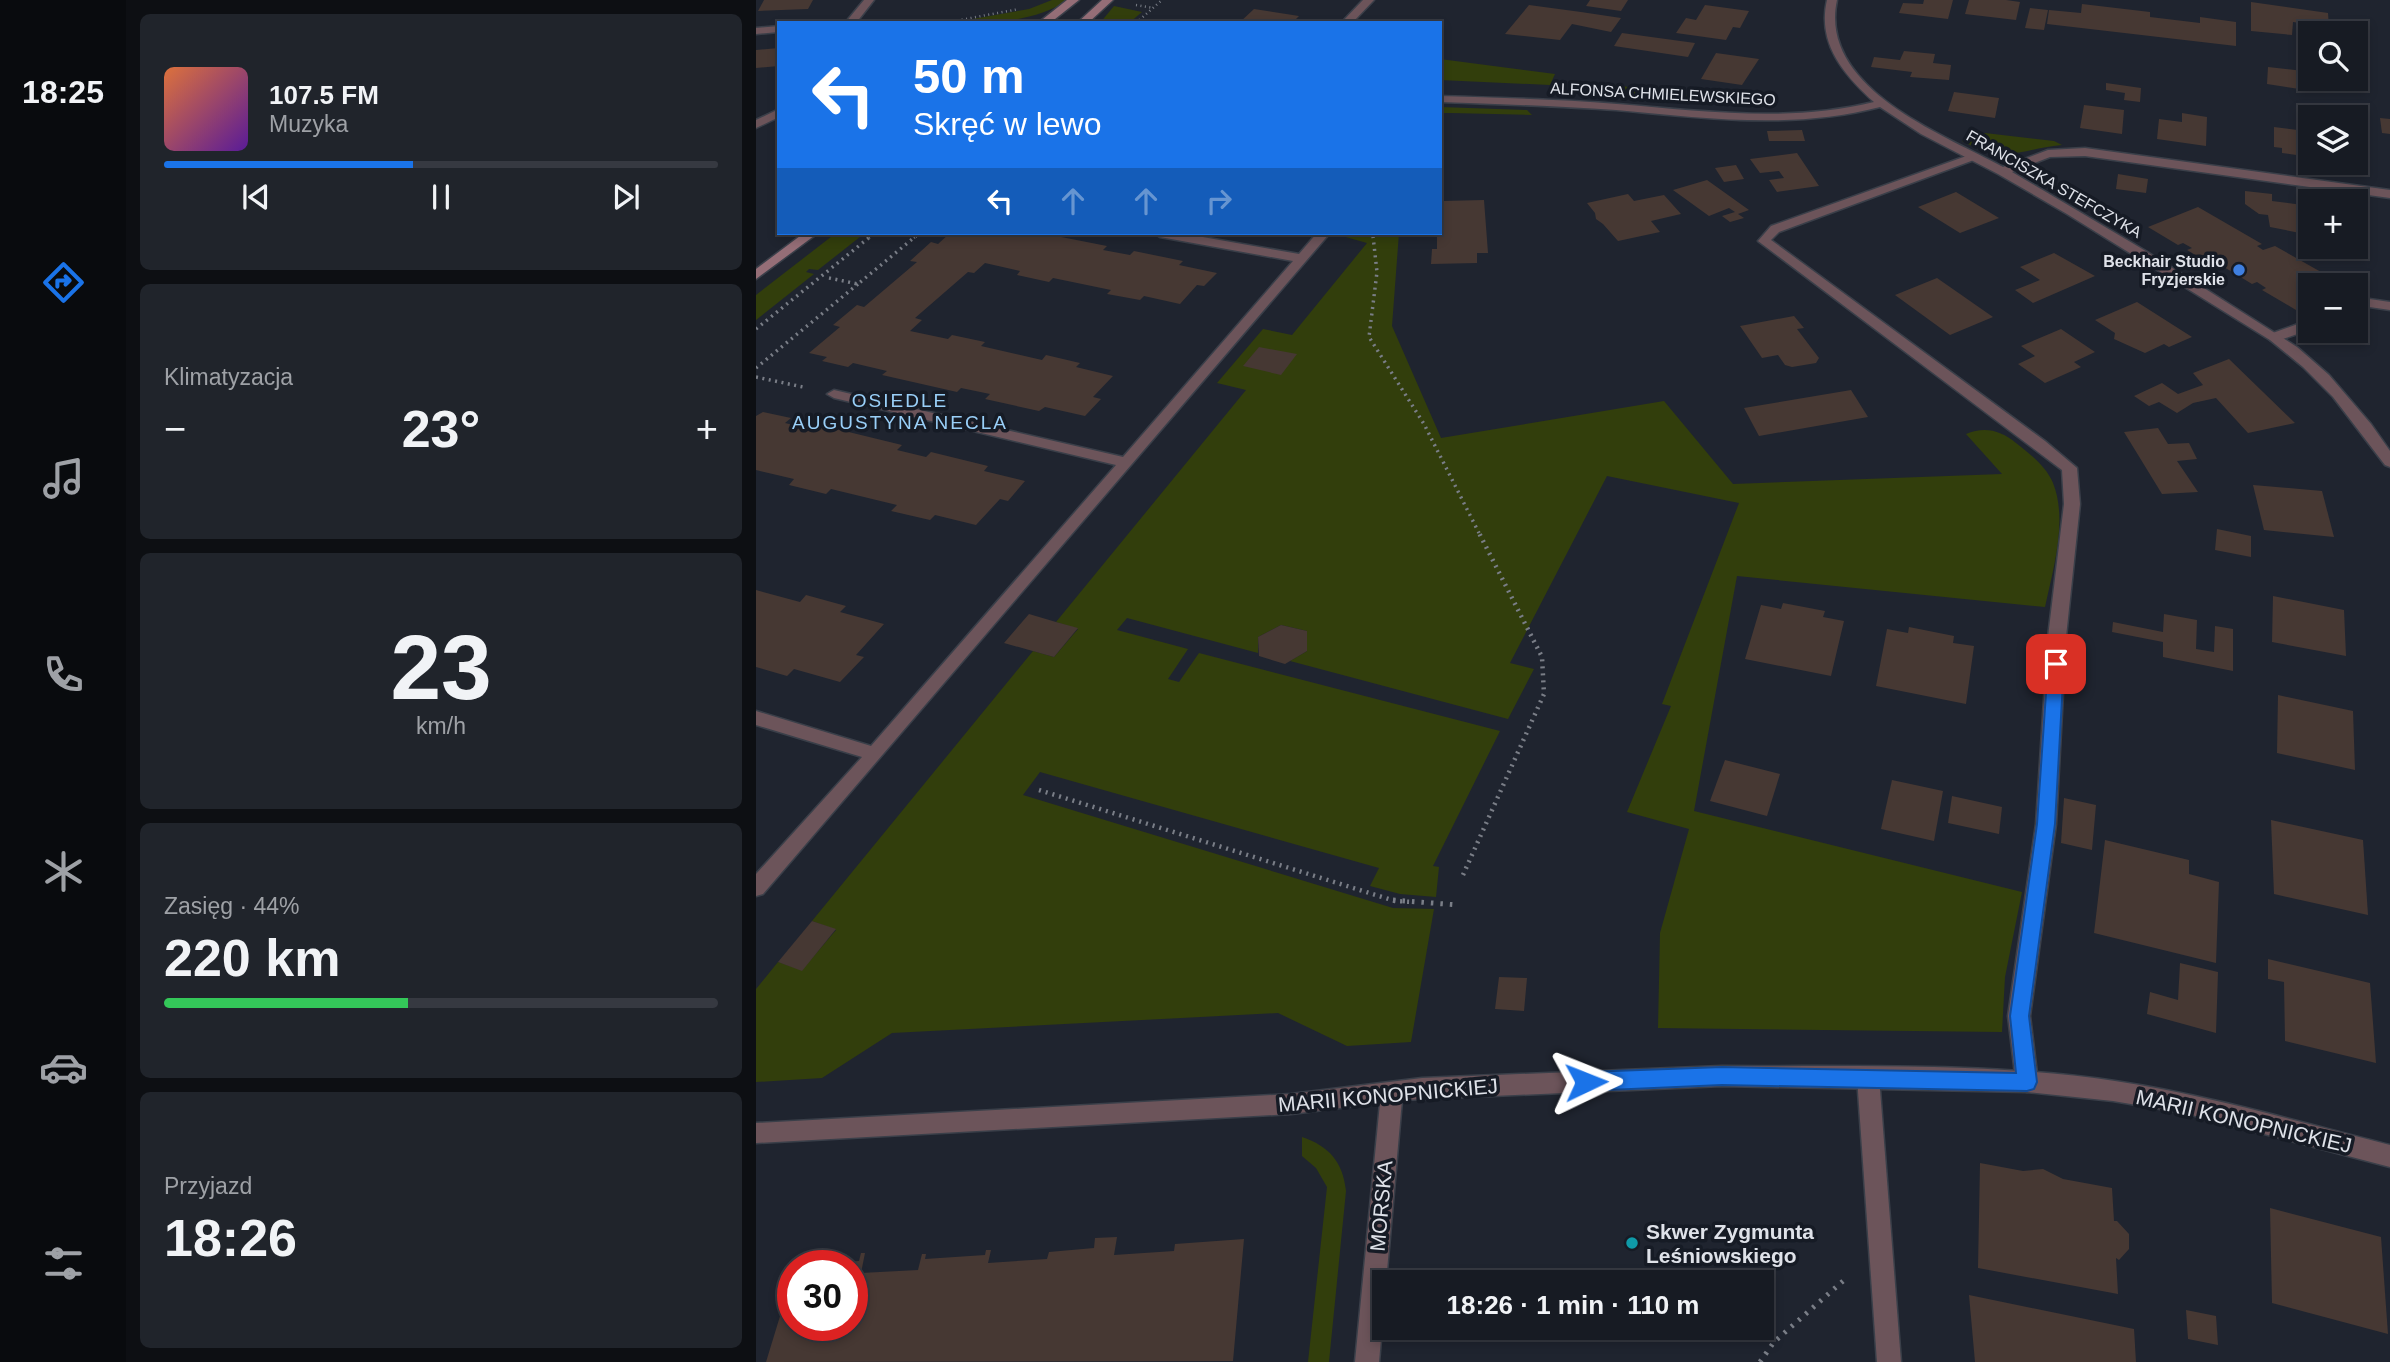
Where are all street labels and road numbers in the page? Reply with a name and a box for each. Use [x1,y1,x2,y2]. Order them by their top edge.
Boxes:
street label: ALFONSA CHMIELEWSKIEGO [1550,80,1776,108]
street label: FRANCISZKA STEFCZYKA [1964,127,2145,241]
street label: MARII KONOPNICKIEJ [1277,1074,1499,1116]
street label: MARII KONOPNICKIEJ [2134,1085,2354,1157]
street label: MORSKA [1366,1160,1396,1252]

